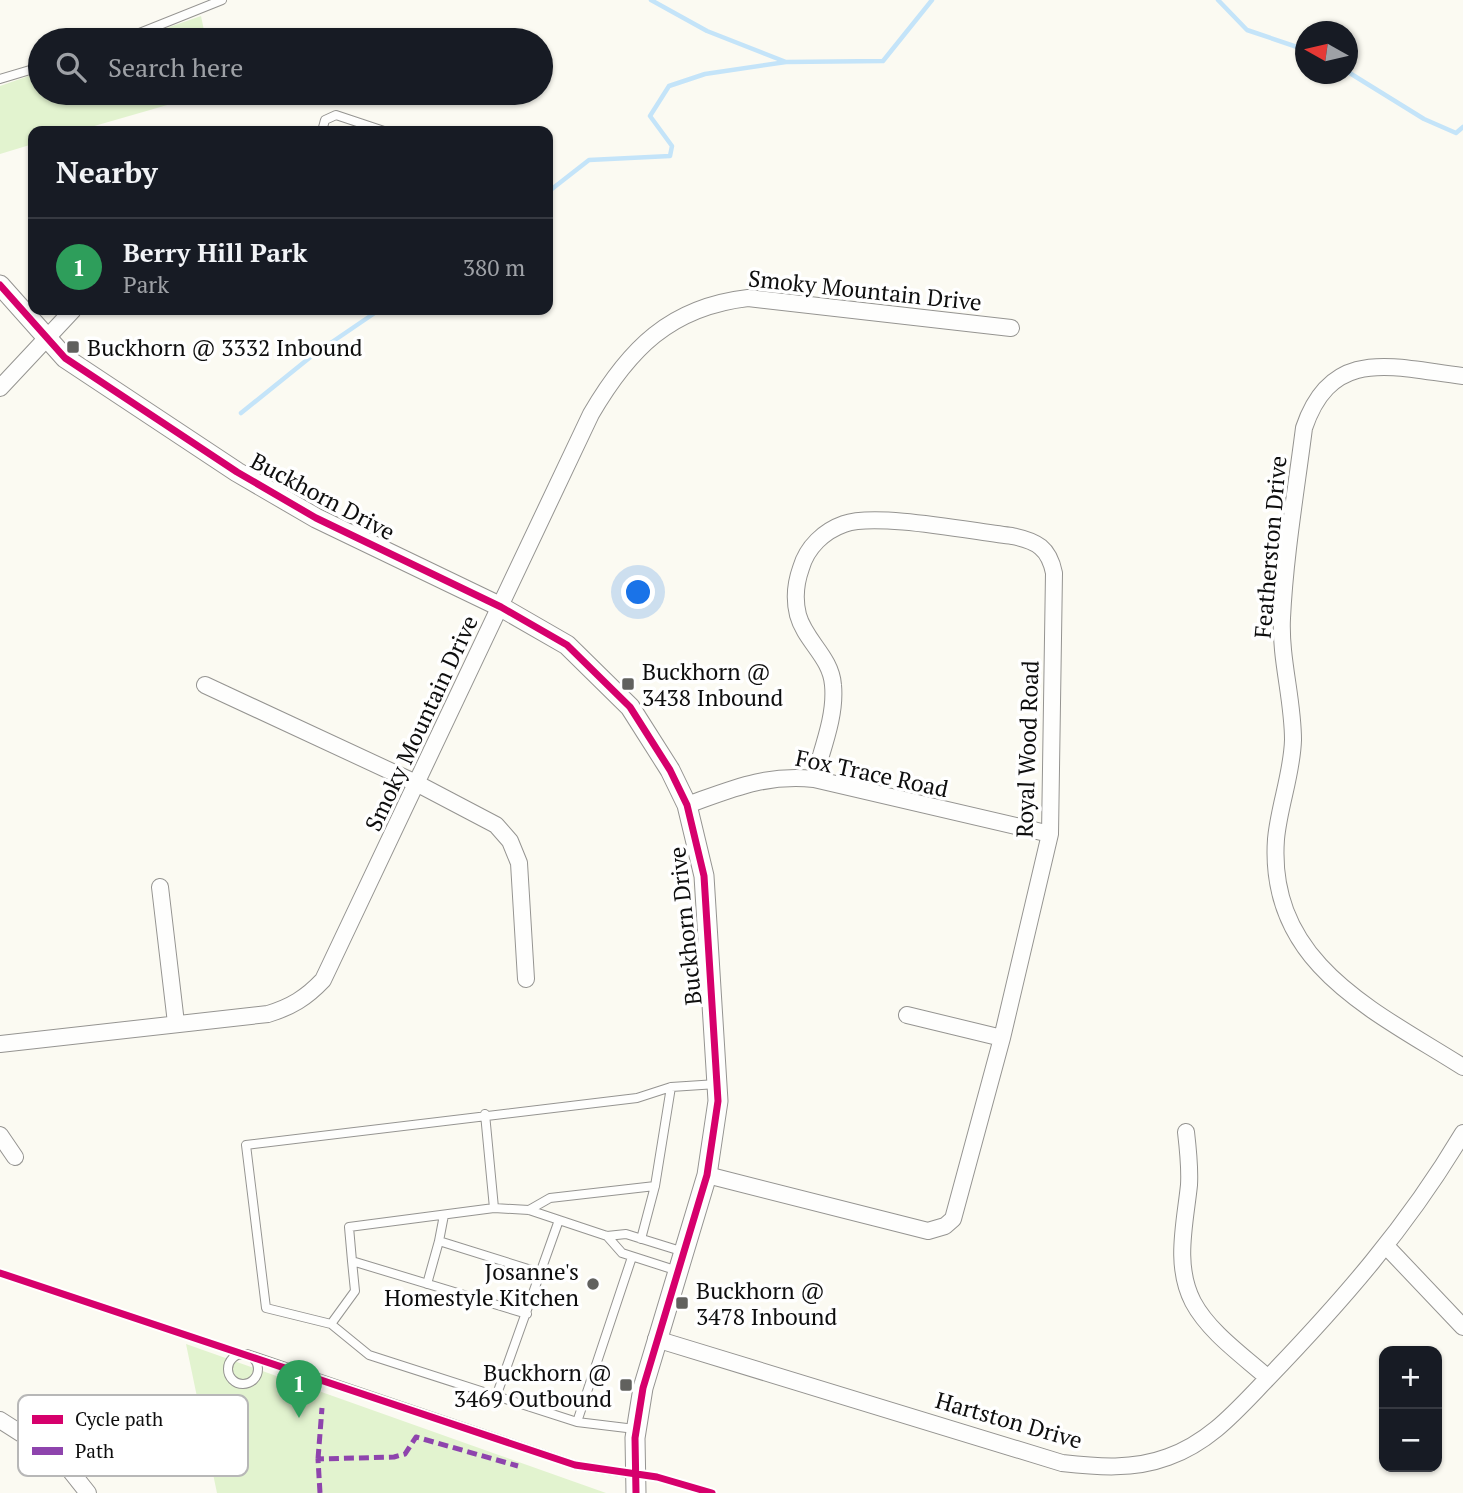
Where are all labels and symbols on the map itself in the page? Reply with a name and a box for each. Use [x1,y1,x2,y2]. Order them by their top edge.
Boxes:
north arrow [1295,21,1358,84]
street label: Smoky Mountain Drive [747,262,983,318]
place label: Buckhorn @ 3332 Inbound [87,332,363,363]
marker: Buckhorn @ 3332 Inbound [65,339,81,355]
street label: Buckhorn Drive [245,445,401,547]
street label: Featherston Drive [1247,454,1293,640]
your location [621,575,655,609]
street label: Smoky Mountain Drive [357,610,485,836]
place label: Buckhorn @ 3438 Inbound [642,656,784,713]
street label: Royal Wood Road [1008,660,1046,838]
marker: Buckhorn @ 3438 Inbound [620,676,636,692]
street label: Fox Trace Road [793,742,951,804]
street label: Buckhorn Drive [661,845,709,1007]
place label: Josanne's Homestyle Kitchen [384,1256,579,1313]
place label: Buckhorn @ 3478 Inbound [696,1275,838,1332]
marker: Josanne's Homestyle Kitchen [585,1276,601,1292]
marker: Buckhorn @ 3478 Inbound [674,1295,690,1311]
place label: Buckhorn @ 3469 Outbound [454,1357,612,1414]
pin: 1 [276,1360,322,1418]
marker: Buckhorn @ 3469 Outbound [618,1377,634,1393]
street label: Hartston Drive [932,1384,1086,1456]
legend [18,1395,248,1476]
text: Cycle path [75,1406,163,1431]
text: Path [75,1438,114,1463]

